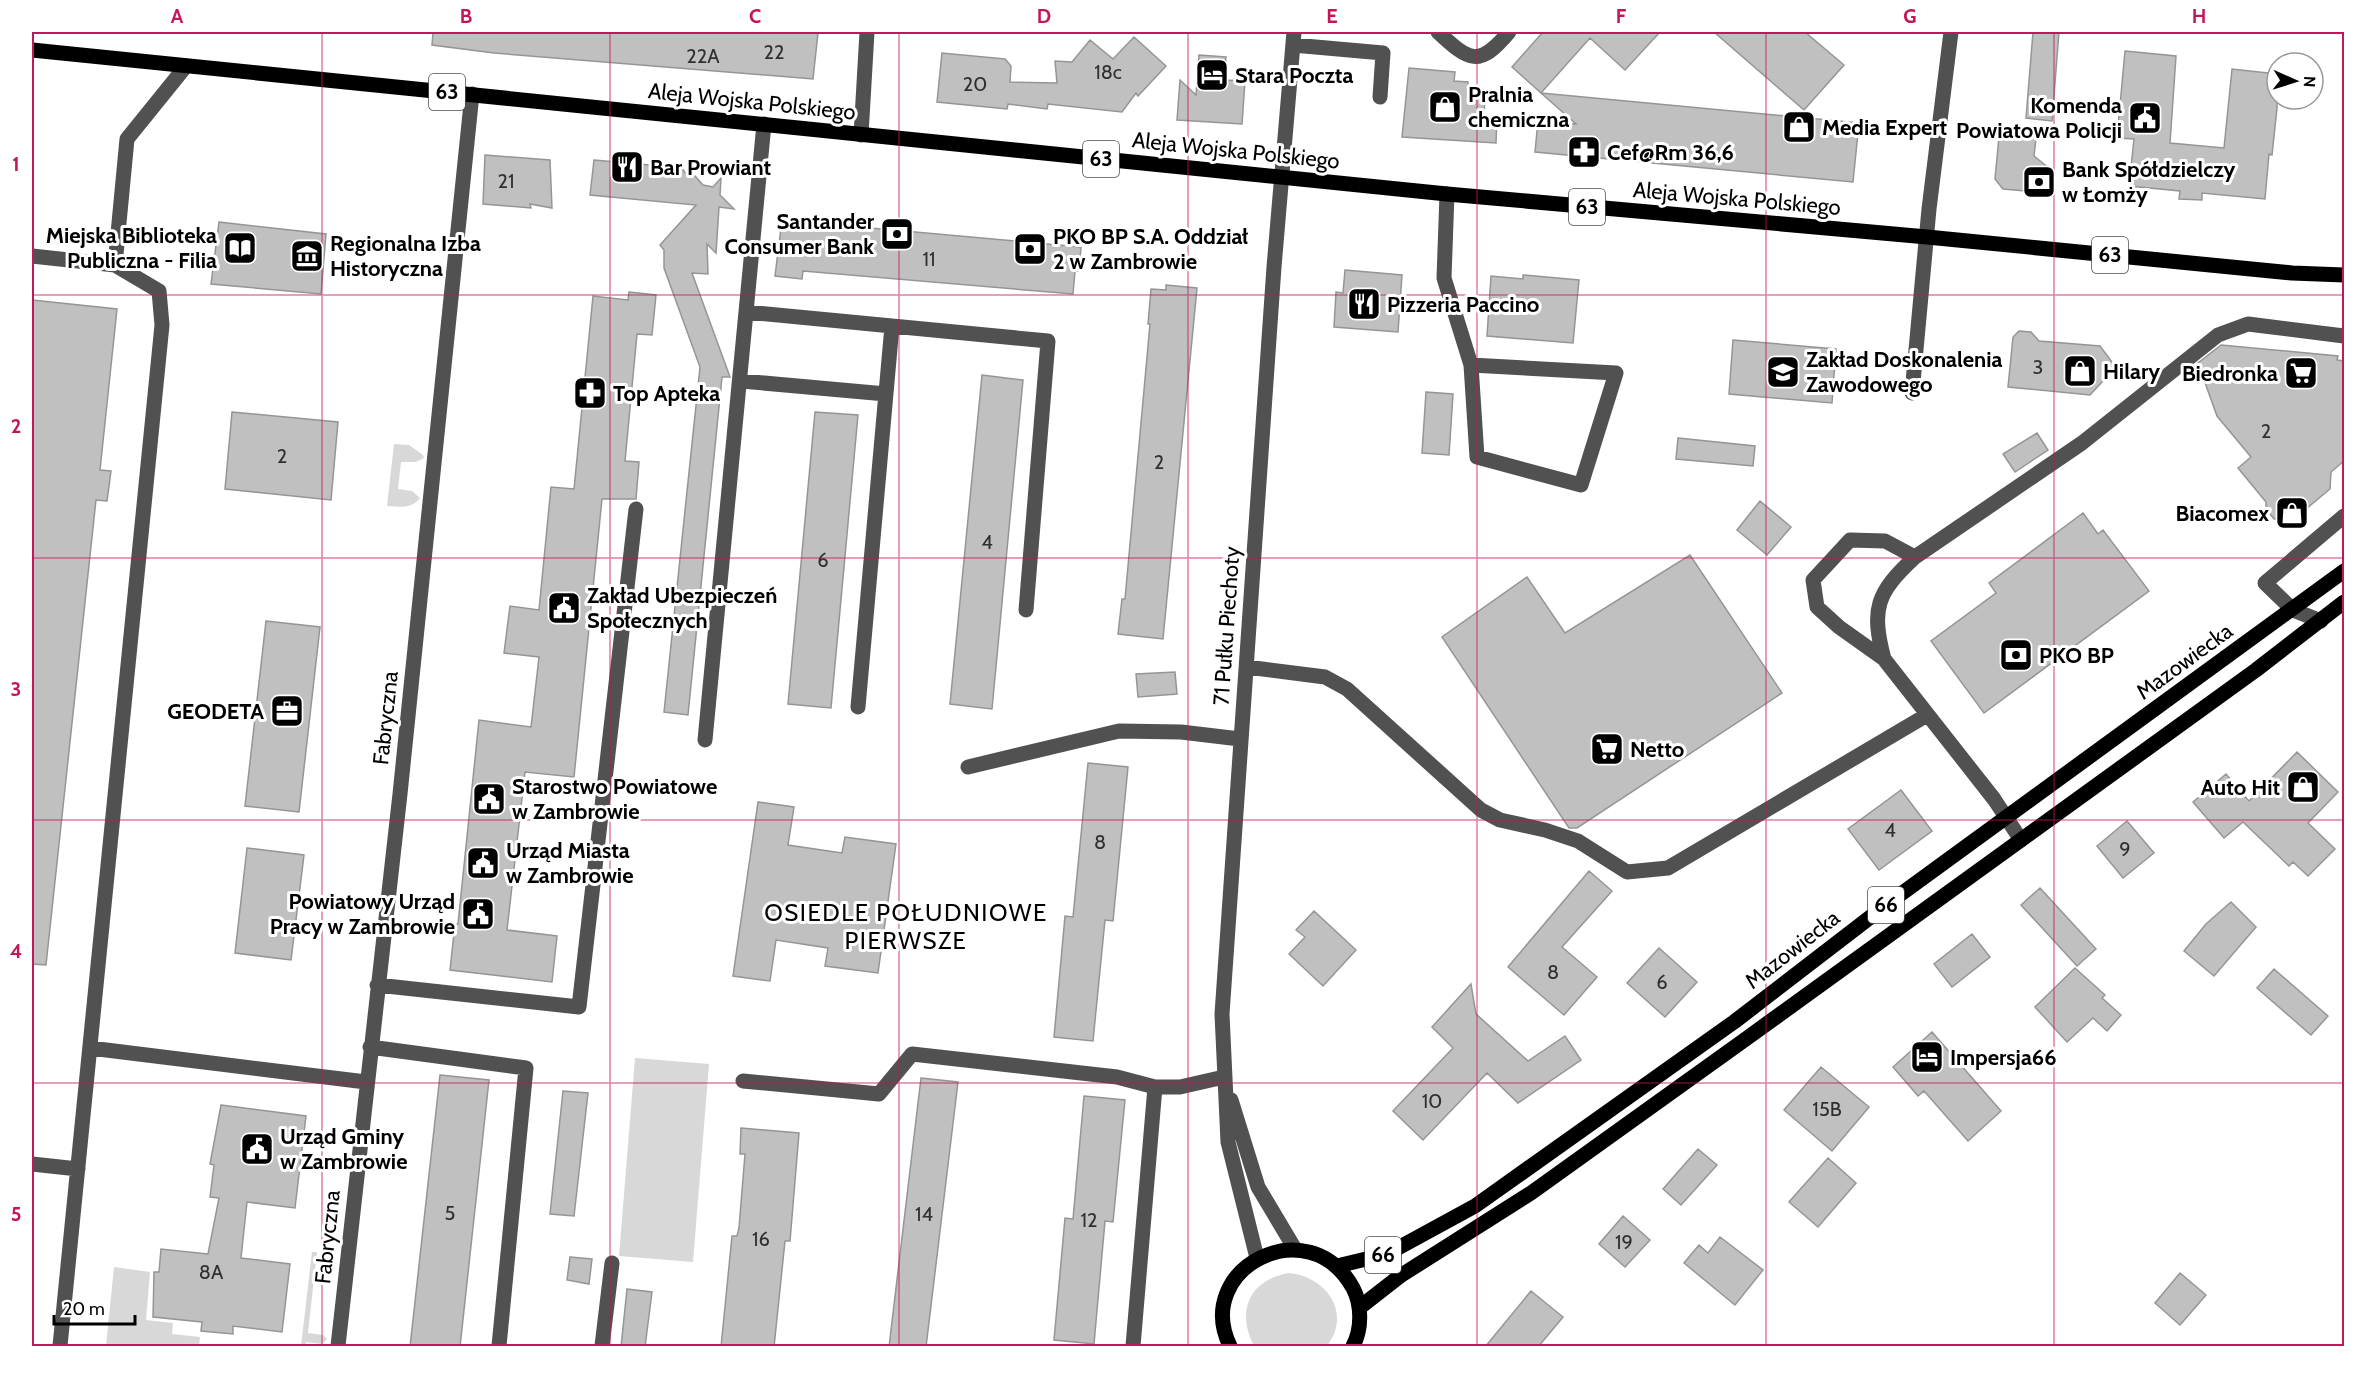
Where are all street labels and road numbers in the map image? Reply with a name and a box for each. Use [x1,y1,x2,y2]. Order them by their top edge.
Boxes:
road number: 63 [429,74,465,110]
street label: Aleja Wojska Polskiego [647,77,857,126]
street label: Aleja Wojska Polskiego [1131,126,1341,175]
road number: 63 [1083,141,1119,177]
street label: Aleja Wojska Polskiego [1632,176,1842,221]
road number: 63 [1569,189,1605,225]
road number: 63 [2092,237,2128,273]
street label: 71 Pułku Piechoty [1207,546,1246,707]
street label: Mazowiecka [2131,617,2238,705]
street label: Fabryczna [367,669,404,766]
road number: 66 [1868,887,1904,923]
street label: Mazowiecka [1740,904,1845,995]
street label: Fabryczna [309,1188,346,1285]
road number: 66 [1365,1237,1401,1273]

